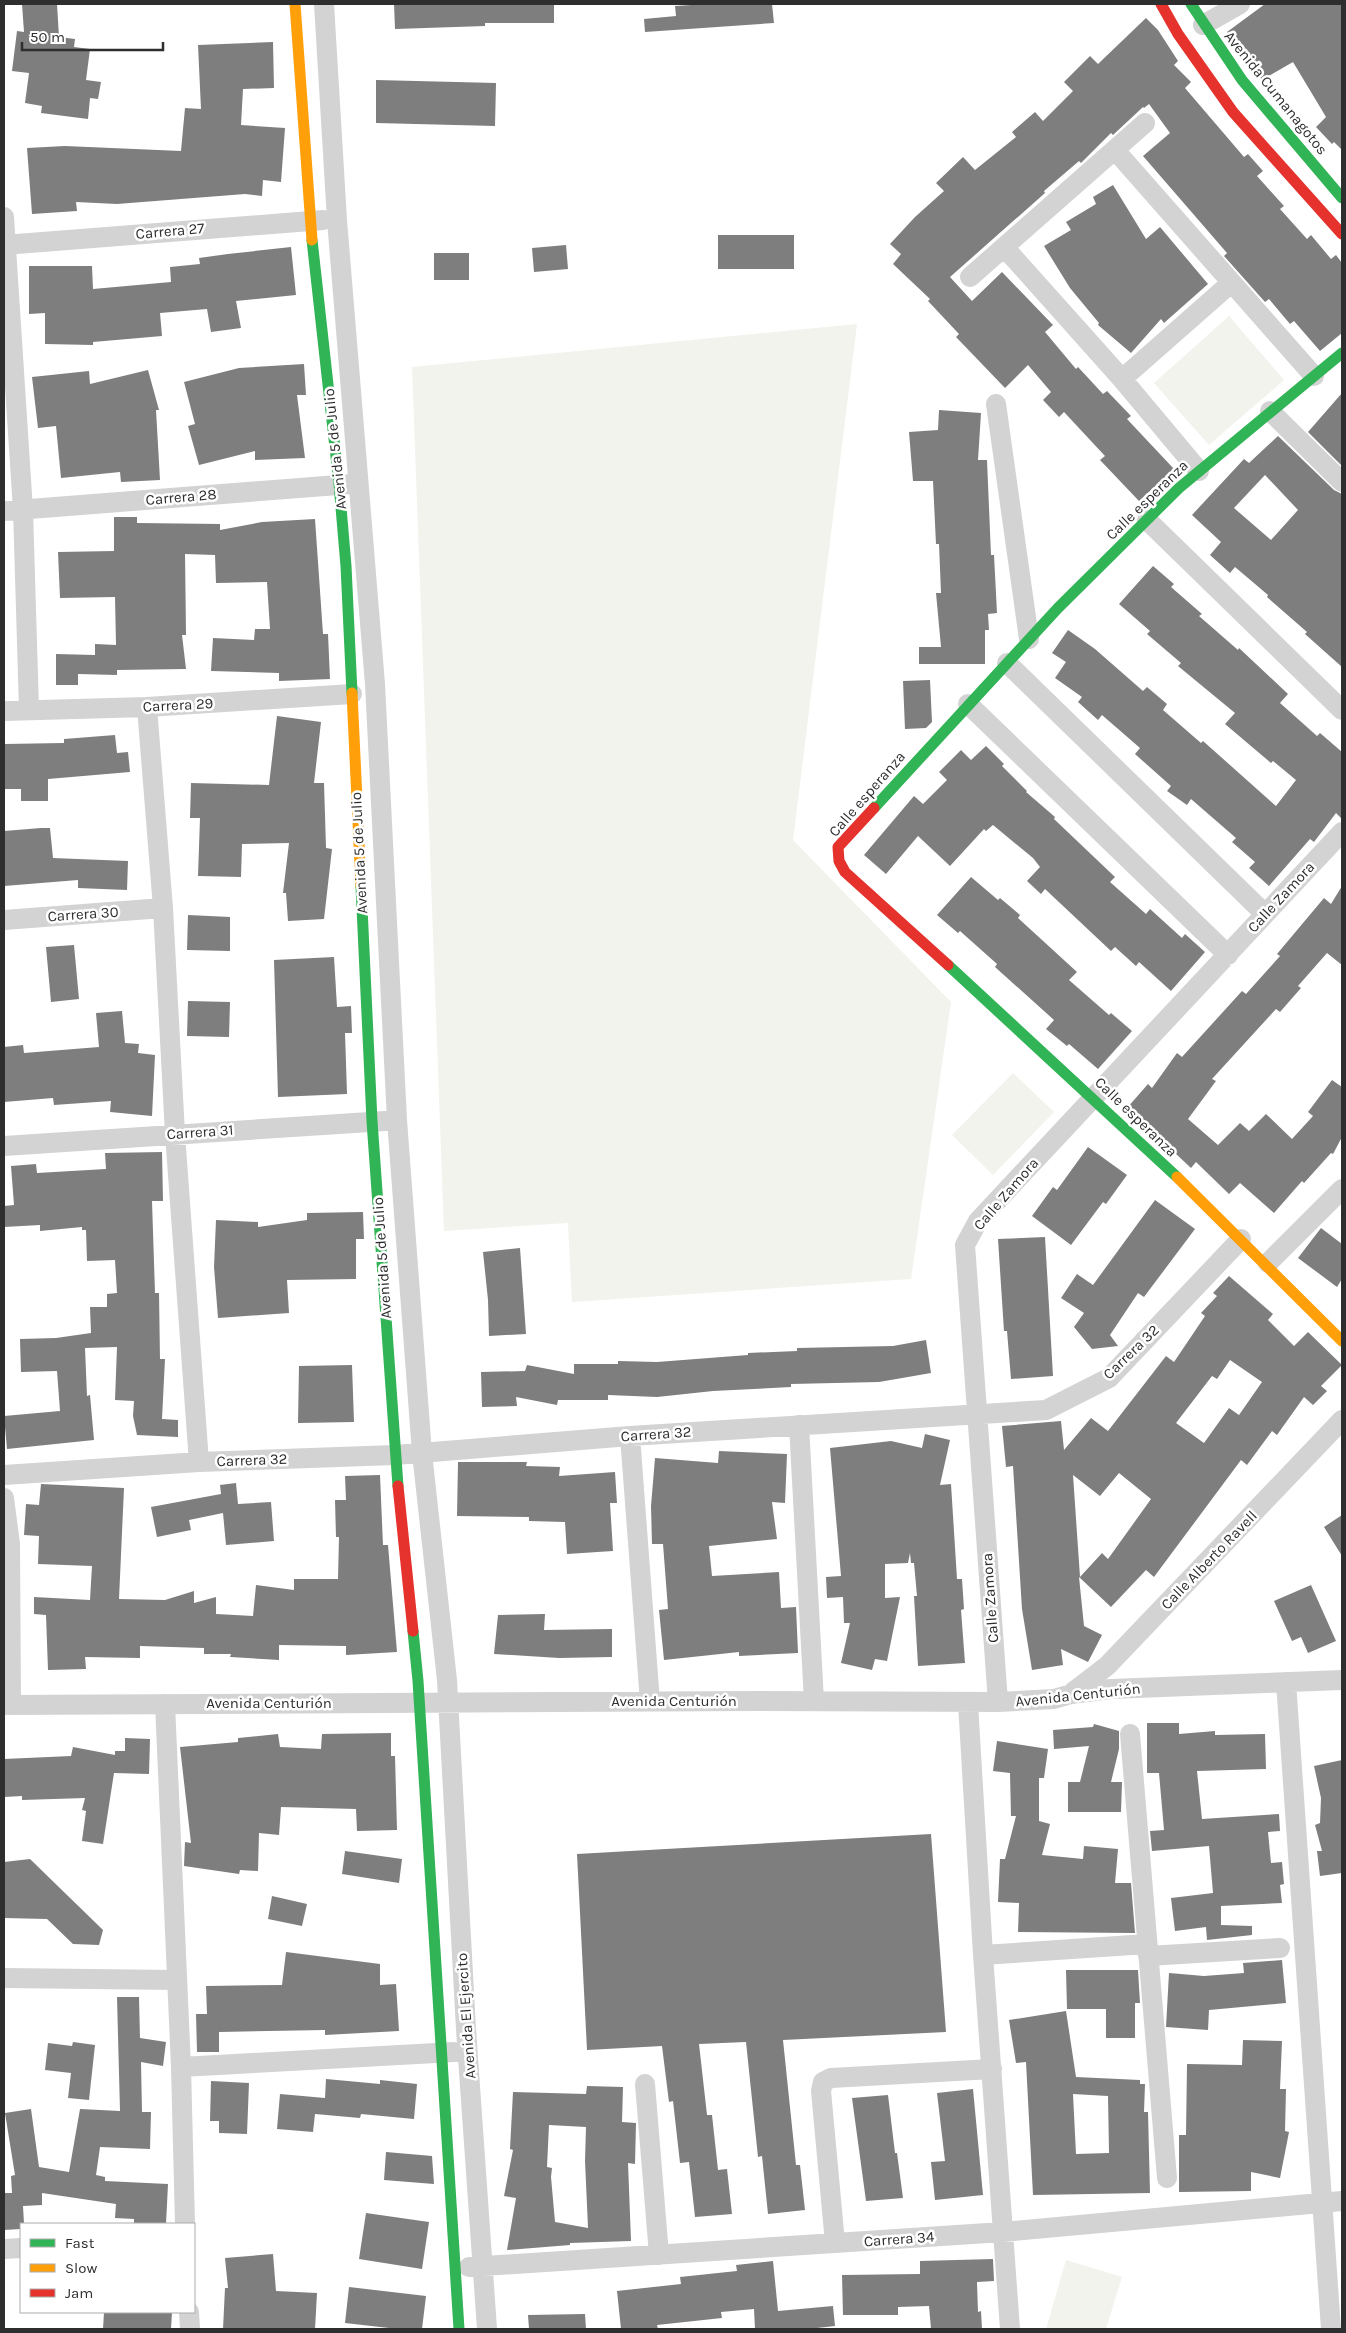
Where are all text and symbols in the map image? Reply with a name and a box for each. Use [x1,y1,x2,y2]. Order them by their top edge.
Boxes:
scale bar [22,20,164,52]
street label: Avenida Cumanagotos [1221,27,1331,159]
text: 50 m [30,28,65,46]
street label: Carrera 27 [135,219,205,243]
street label: Avenida 5 de Julio [320,387,350,511]
street label: Calle esperanza [1102,456,1192,544]
street label: Carrera 28 [145,485,217,509]
street label: Carrera 29 [142,694,214,716]
street label: Calle esperanza [825,748,909,840]
street label: Avenida 5 de Julio [347,792,371,914]
street label: Calle Zamora [1244,858,1318,936]
street label: Carrera 30 [47,903,119,925]
street label: Calle esperanza [1091,1073,1181,1161]
street label: Carrera 31 [166,1121,234,1143]
street label: Calle Zamora [970,1154,1042,1234]
street label: Avenida 5 de Julio [369,1197,395,1319]
street label: Carrera 32 [1099,1321,1163,1383]
street label: Carrera 32 [620,1423,692,1445]
street label: Carrera 32 [216,1450,288,1470]
street label: Calle Alberto Ravell [1157,1507,1261,1613]
street label: Calle Zamora [978,1552,1002,1644]
street label: Avenida Centurión [1015,1679,1141,1711]
street label: Avenida Centurión [611,1692,737,1710]
street label: Avenida Centurión [206,1694,332,1712]
street label: Avenida El Ejercito [453,1952,479,2080]
legend [20,2223,195,2313]
street label: Carrera 34 [863,2228,935,2250]
text: Fast [65,2234,95,2252]
text: Slow [65,2259,97,2277]
text: Jam [65,2284,93,2302]

